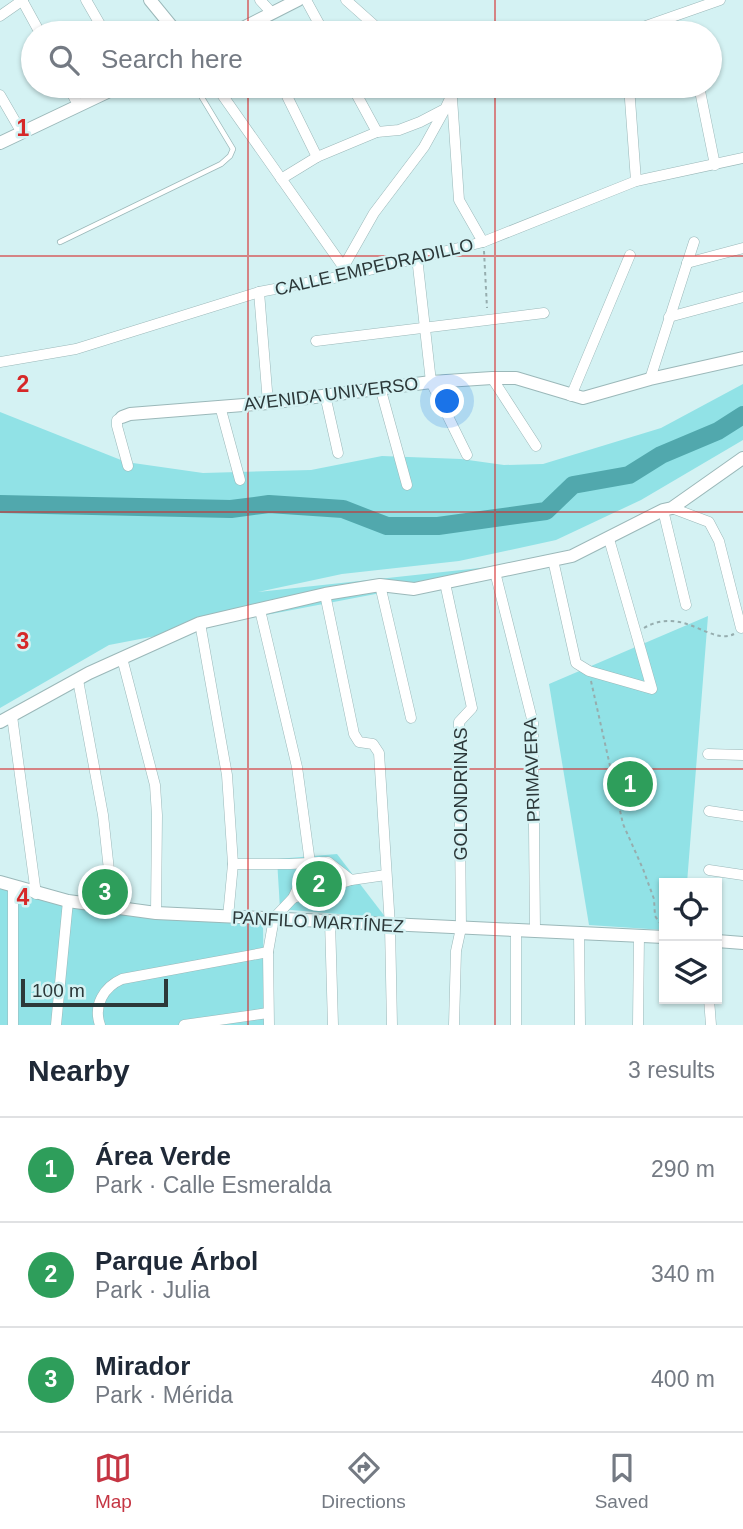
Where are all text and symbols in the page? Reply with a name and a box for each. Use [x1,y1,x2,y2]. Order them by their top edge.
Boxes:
search box [21,21,722,98]
icon: search [45,41,83,79]
text: Search here [101,44,243,74]
text: 1 [17,115,30,141]
street label: CALLE EMPEDRADILLO [273,234,475,300]
text: 2 [17,371,29,397]
street label: AVENIDA UNIVERSO [243,373,419,415]
your location [430,384,464,418]
text: 3 [17,628,29,654]
street label: PRIMAVERA [520,717,544,823]
street label: GOLONDRINAS [451,727,471,861]
pin: 1 [607,758,653,810]
pin: 2 [296,858,342,910]
pin: 3 [82,866,128,918]
map controls [659,878,722,1004]
button: locate [659,878,722,941]
text: 4 [17,884,30,910]
street label: PANFILO MARTÍNEZ [231,908,405,936]
button: layers [659,941,722,1004]
scale bar [21,976,168,1008]
text: 100 m [32,980,85,1001]
text: Nearby [28,1054,130,1087]
text: 3 results [628,1057,715,1083]
text: Área Verde [95,1141,231,1171]
text: 1 [45,1156,57,1182]
text: 290 m [651,1156,715,1182]
text: Park · Calle Esmeralda [95,1172,331,1198]
text: Parque Árbol [95,1246,258,1276]
text: 2 [45,1261,57,1287]
text: 340 m [651,1261,715,1287]
text: Park · Julia [95,1277,210,1303]
text: Mirador [95,1351,190,1381]
text: 3 [45,1366,57,1392]
text: 400 m [651,1366,715,1392]
text: Park · Mérida [95,1382,233,1408]
tab: Map [94,1449,132,1513]
tab: Directions [321,1449,406,1513]
tab: Saved [595,1449,649,1513]

